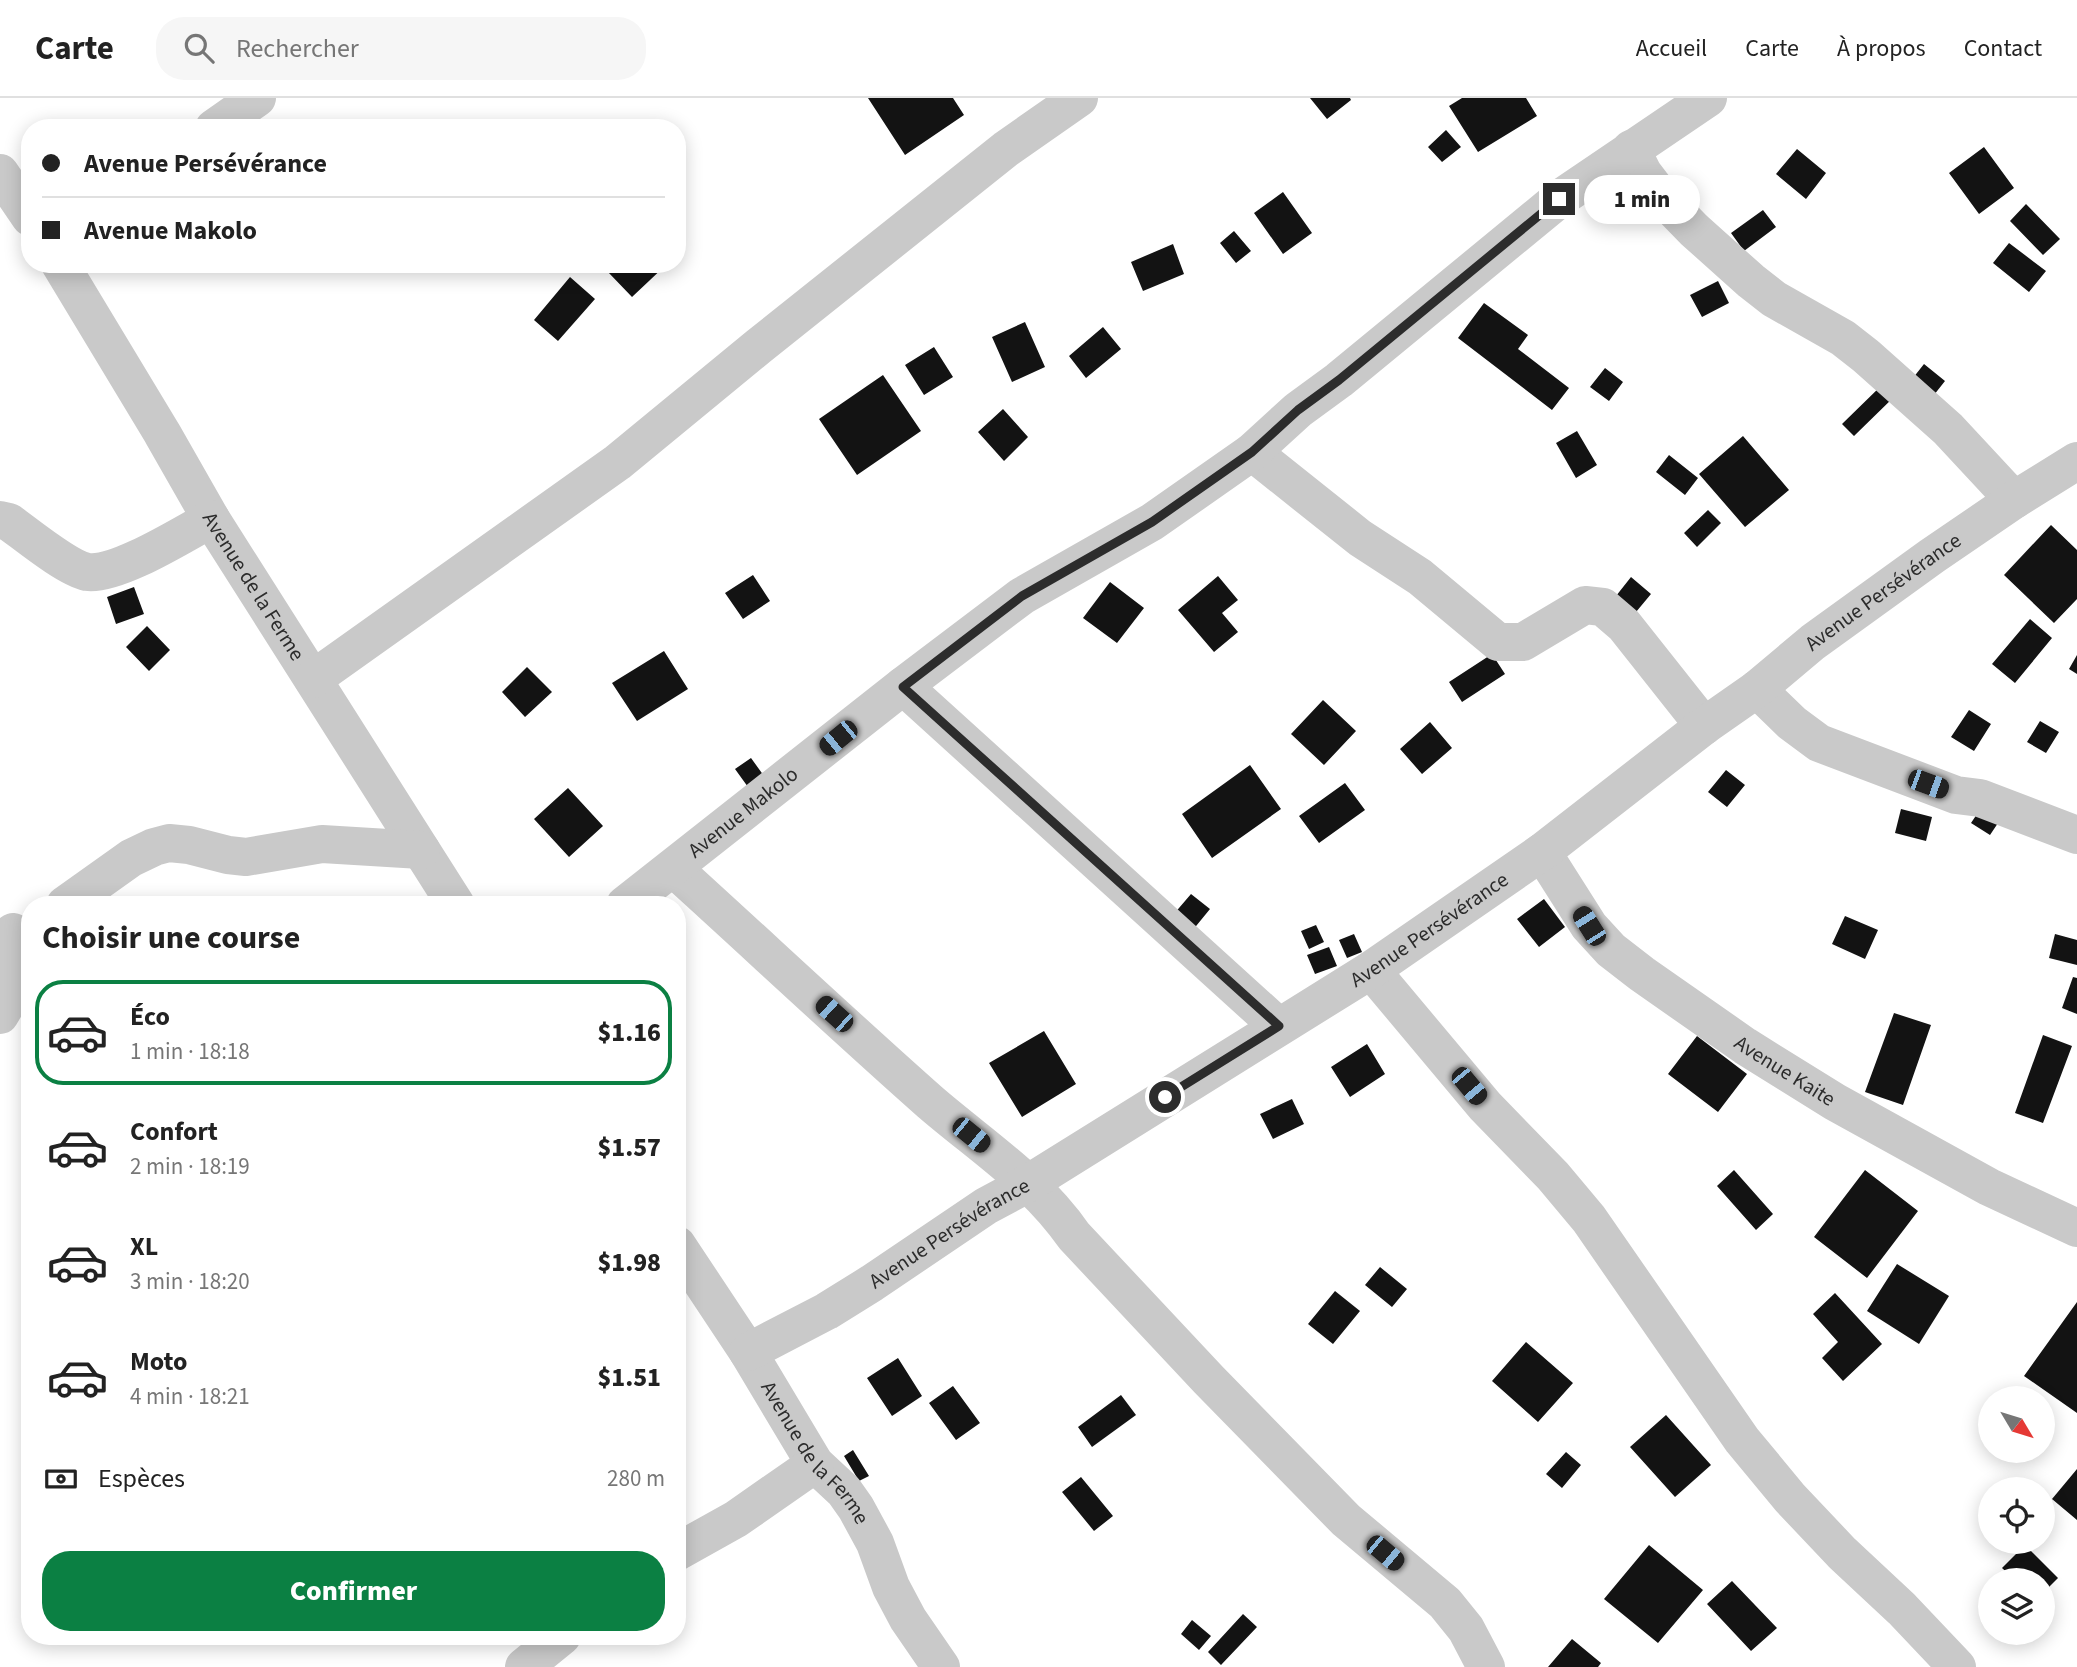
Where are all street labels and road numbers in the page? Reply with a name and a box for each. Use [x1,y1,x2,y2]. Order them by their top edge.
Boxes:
street label: Avenue de la Ferme [195,506,312,666]
street label: Avenue Persévérance [1798,525,1967,658]
street label: Avenue Makolo [681,759,804,865]
street label: Avenue Persévérance [1344,865,1514,994]
street label: Avenue Kaite [1728,1028,1841,1114]
street label: Avenue Persévérance [863,1170,1035,1296]
street label: Avenue de la Ferme [754,1375,877,1529]

